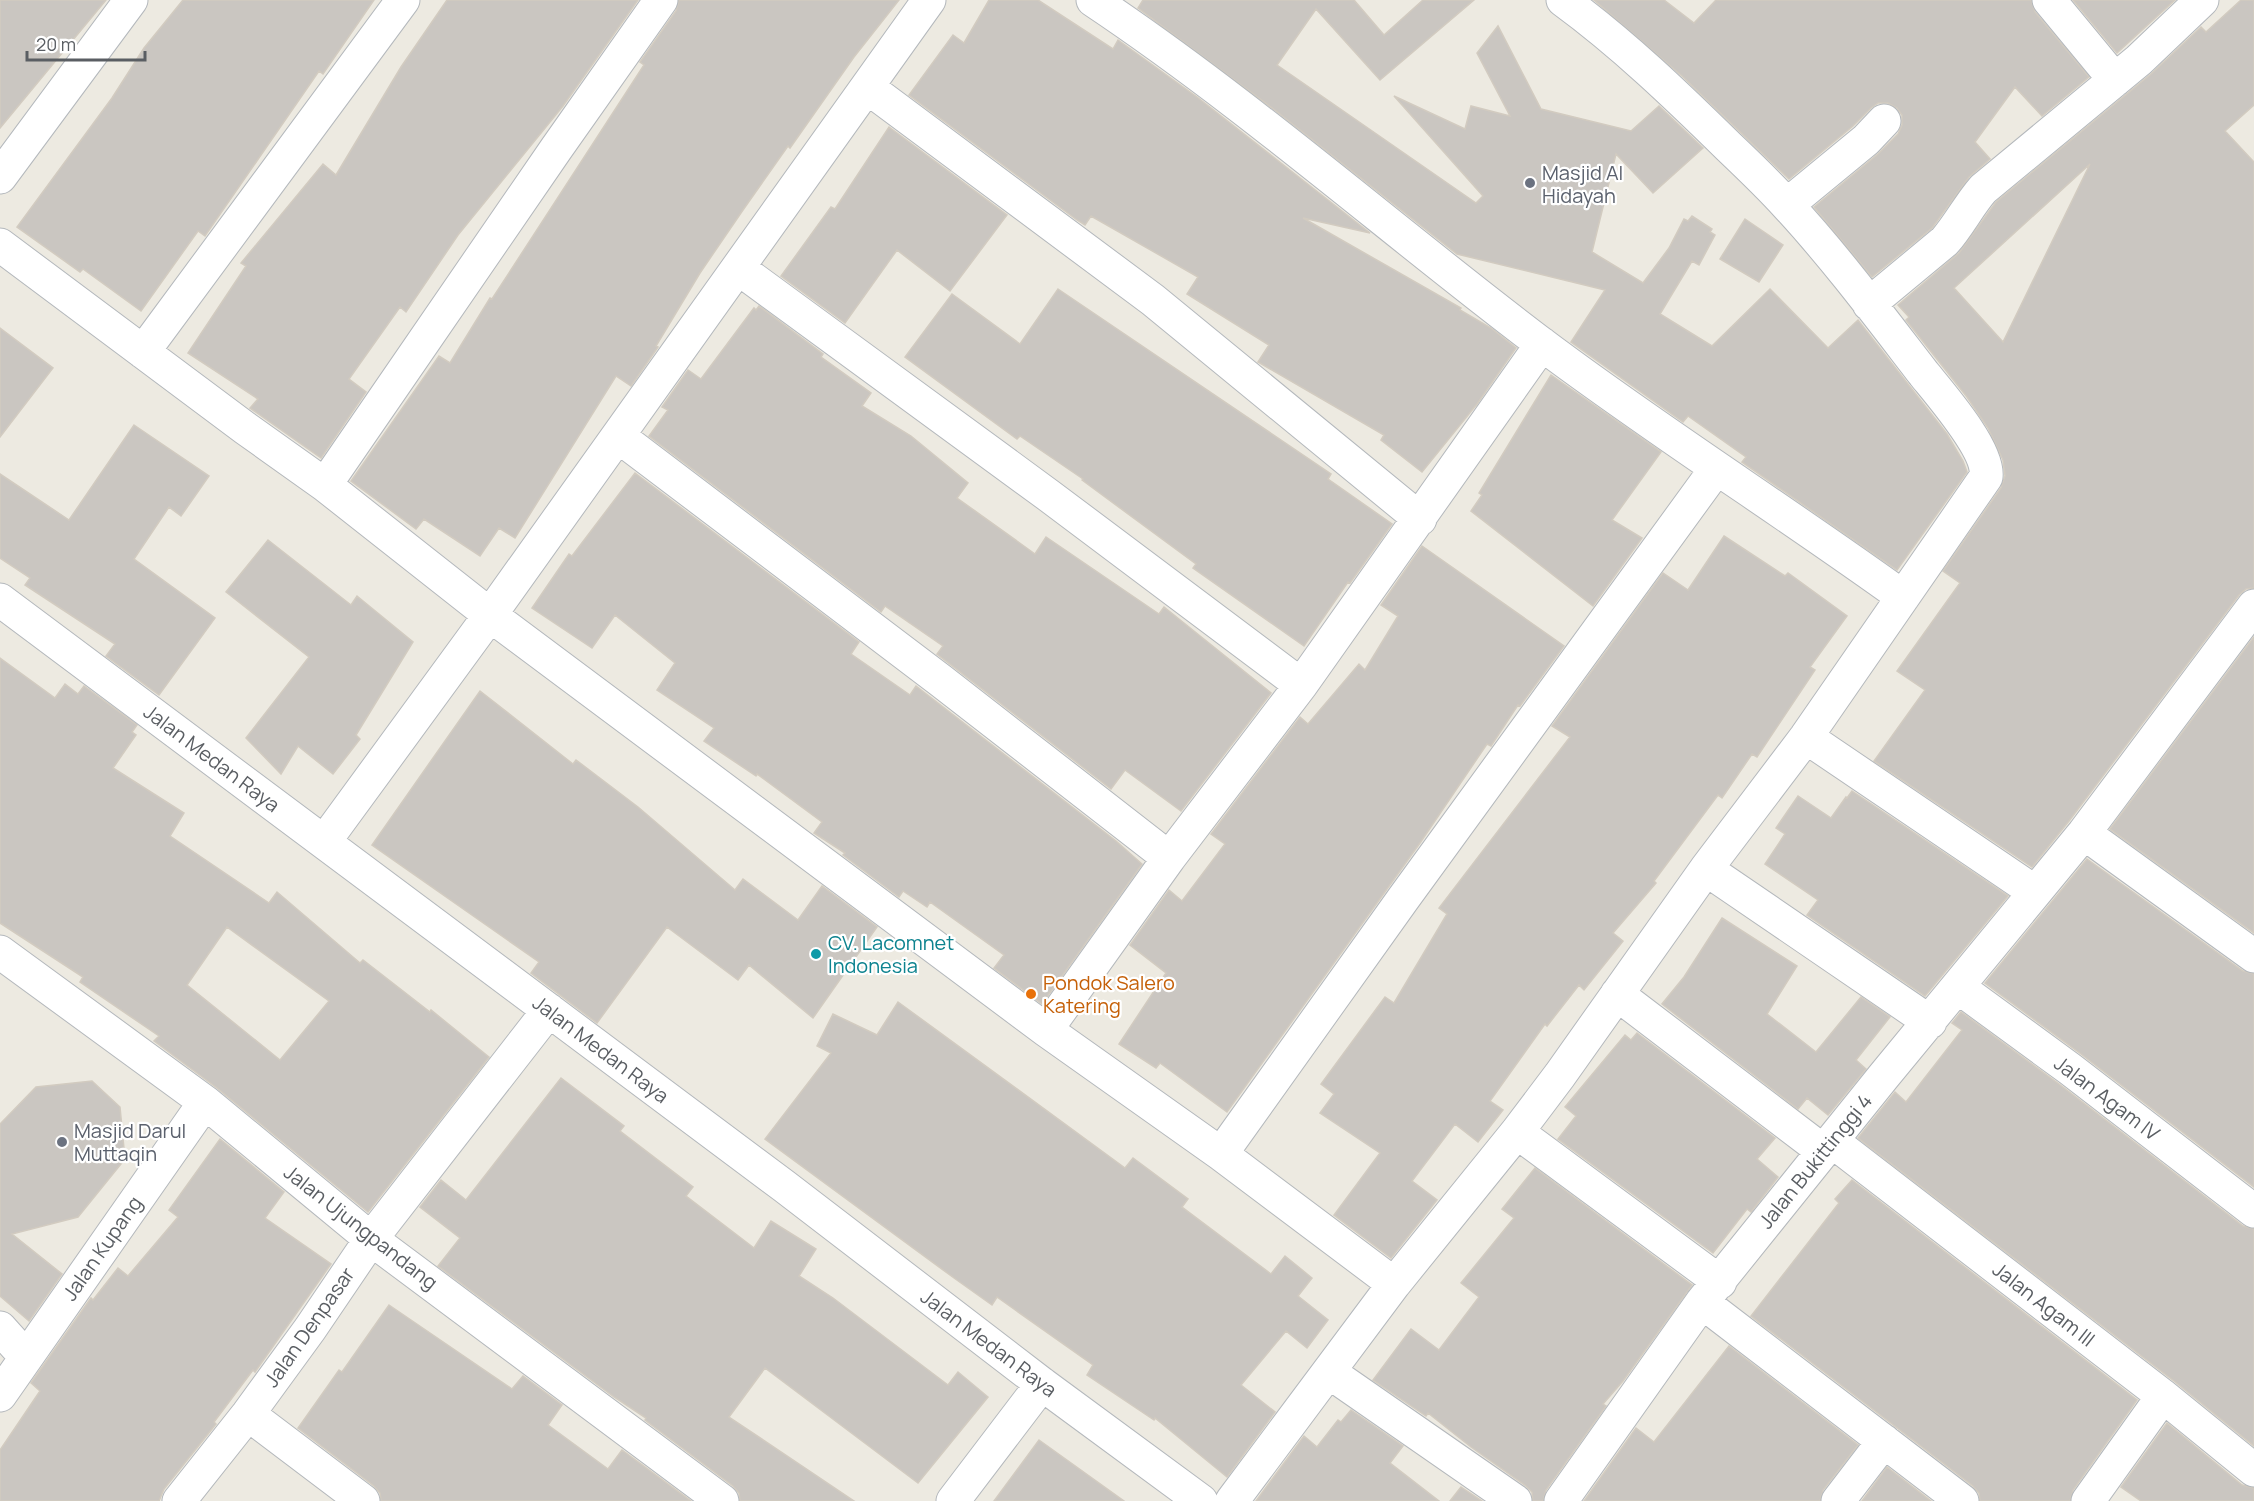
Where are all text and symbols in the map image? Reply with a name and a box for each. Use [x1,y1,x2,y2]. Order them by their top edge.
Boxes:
scale bar [27,24,146,62]
text: 20 m [36,32,76,56]
place label: Masjid Al Hidayah [1542,159,1623,209]
marker: Masjid Al Hidayah [1523,176,1537,190]
street label: Jalan Medan Raya [138,698,286,818]
place label: CV. Lacomnet Indonesia [828,929,954,979]
marker: CV. Lacomnet Indonesia [809,947,823,961]
place label: Pondok Salero Katering [1043,969,1175,1019]
marker: Pondok Salero Katering [1024,987,1038,1001]
street label: Jalan Medan Raya [527,989,675,1109]
street label: Jalan Agam IV [2049,1049,2165,1147]
street label: Jalan Bukittinggi 4 [1752,1088,1878,1234]
place label: Masjid Darul Muttaqin [74,1117,186,1167]
marker: Masjid Darul Muttaqin [55,1135,69,1149]
street label: Jalan Ujungpandang [279,1158,443,1296]
street label: Jalan Kupang [56,1190,148,1306]
street label: Jalan Agam III [1987,1256,2101,1352]
street label: Jalan Denpasar [258,1262,360,1392]
street label: Jalan Medan Raya [915,1283,1063,1403]

